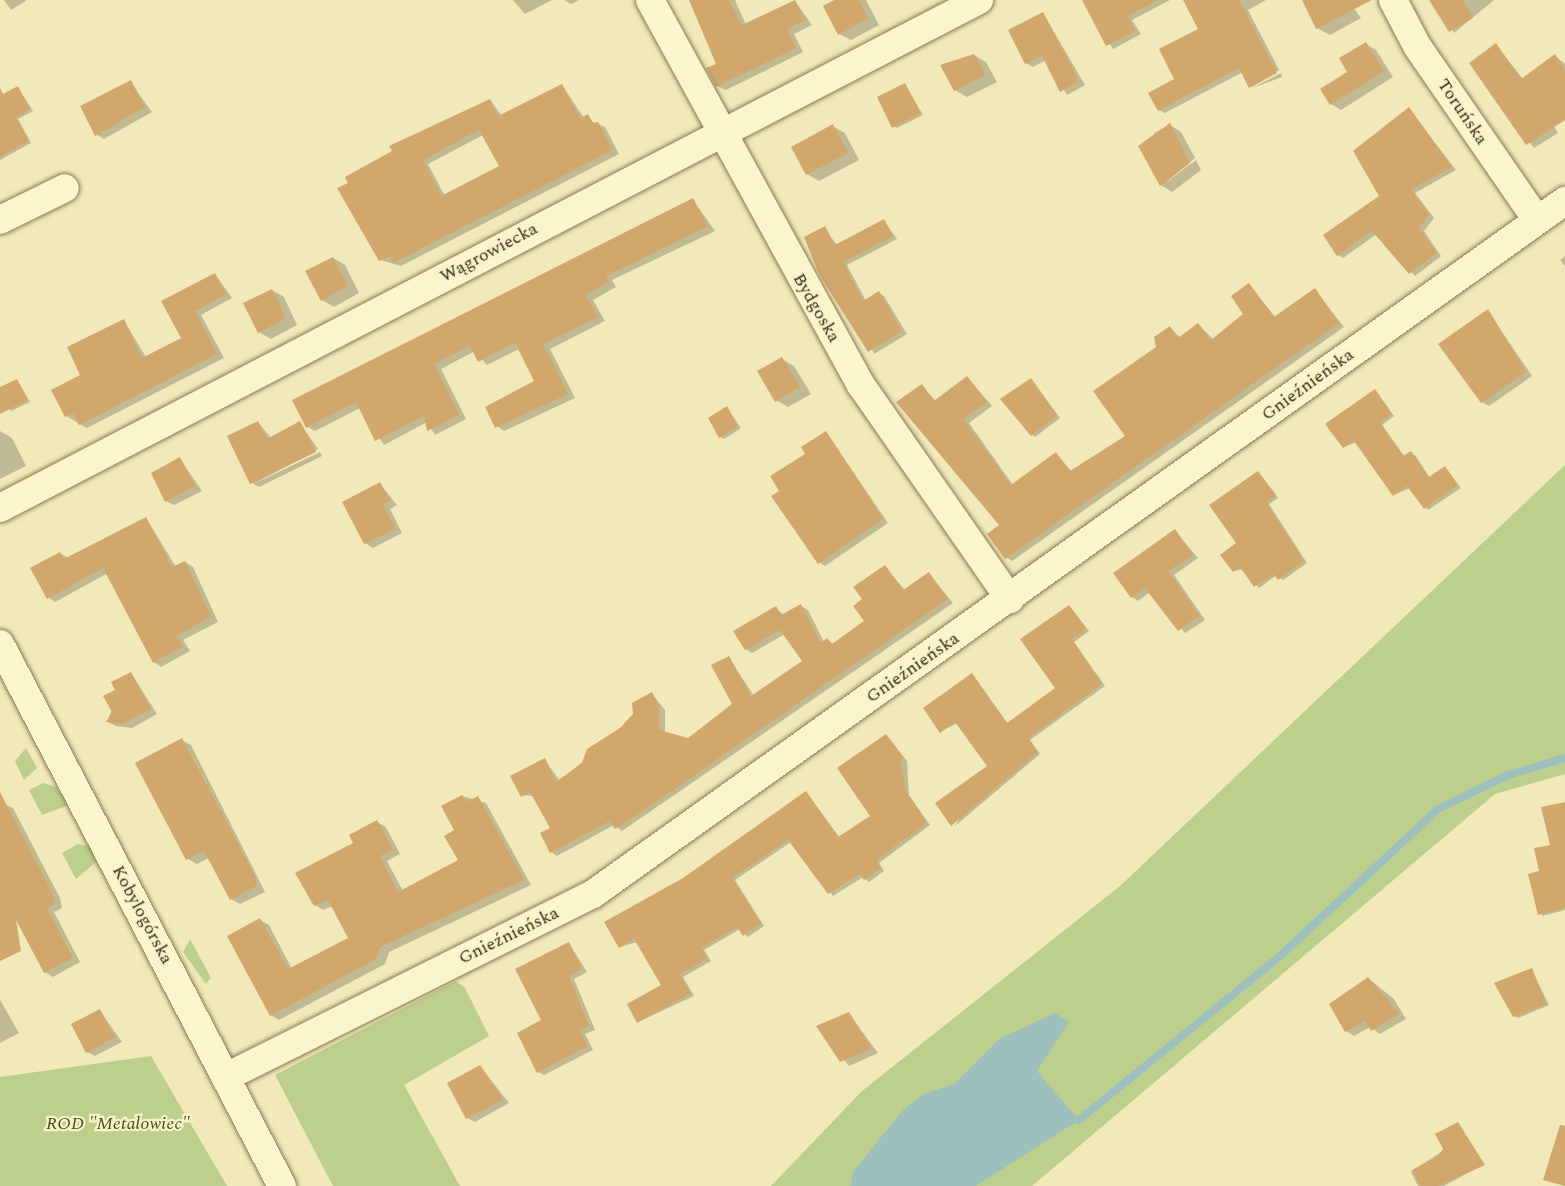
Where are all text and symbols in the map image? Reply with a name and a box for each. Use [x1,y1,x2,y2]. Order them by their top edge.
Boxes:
street label: Toruńska [1432,75,1492,149]
street label: Wągrowiecka [436,218,542,288]
street label: Bydgoska [788,270,844,346]
street label: Gnieźnieńska [1258,344,1358,426]
street label: Gnieźnieńska [862,628,964,708]
street label: Kobylogórska [107,862,177,968]
street label: Gnieźnieńska [455,902,563,970]
park label: ROD "Metalowiec" [46,1113,190,1135]

